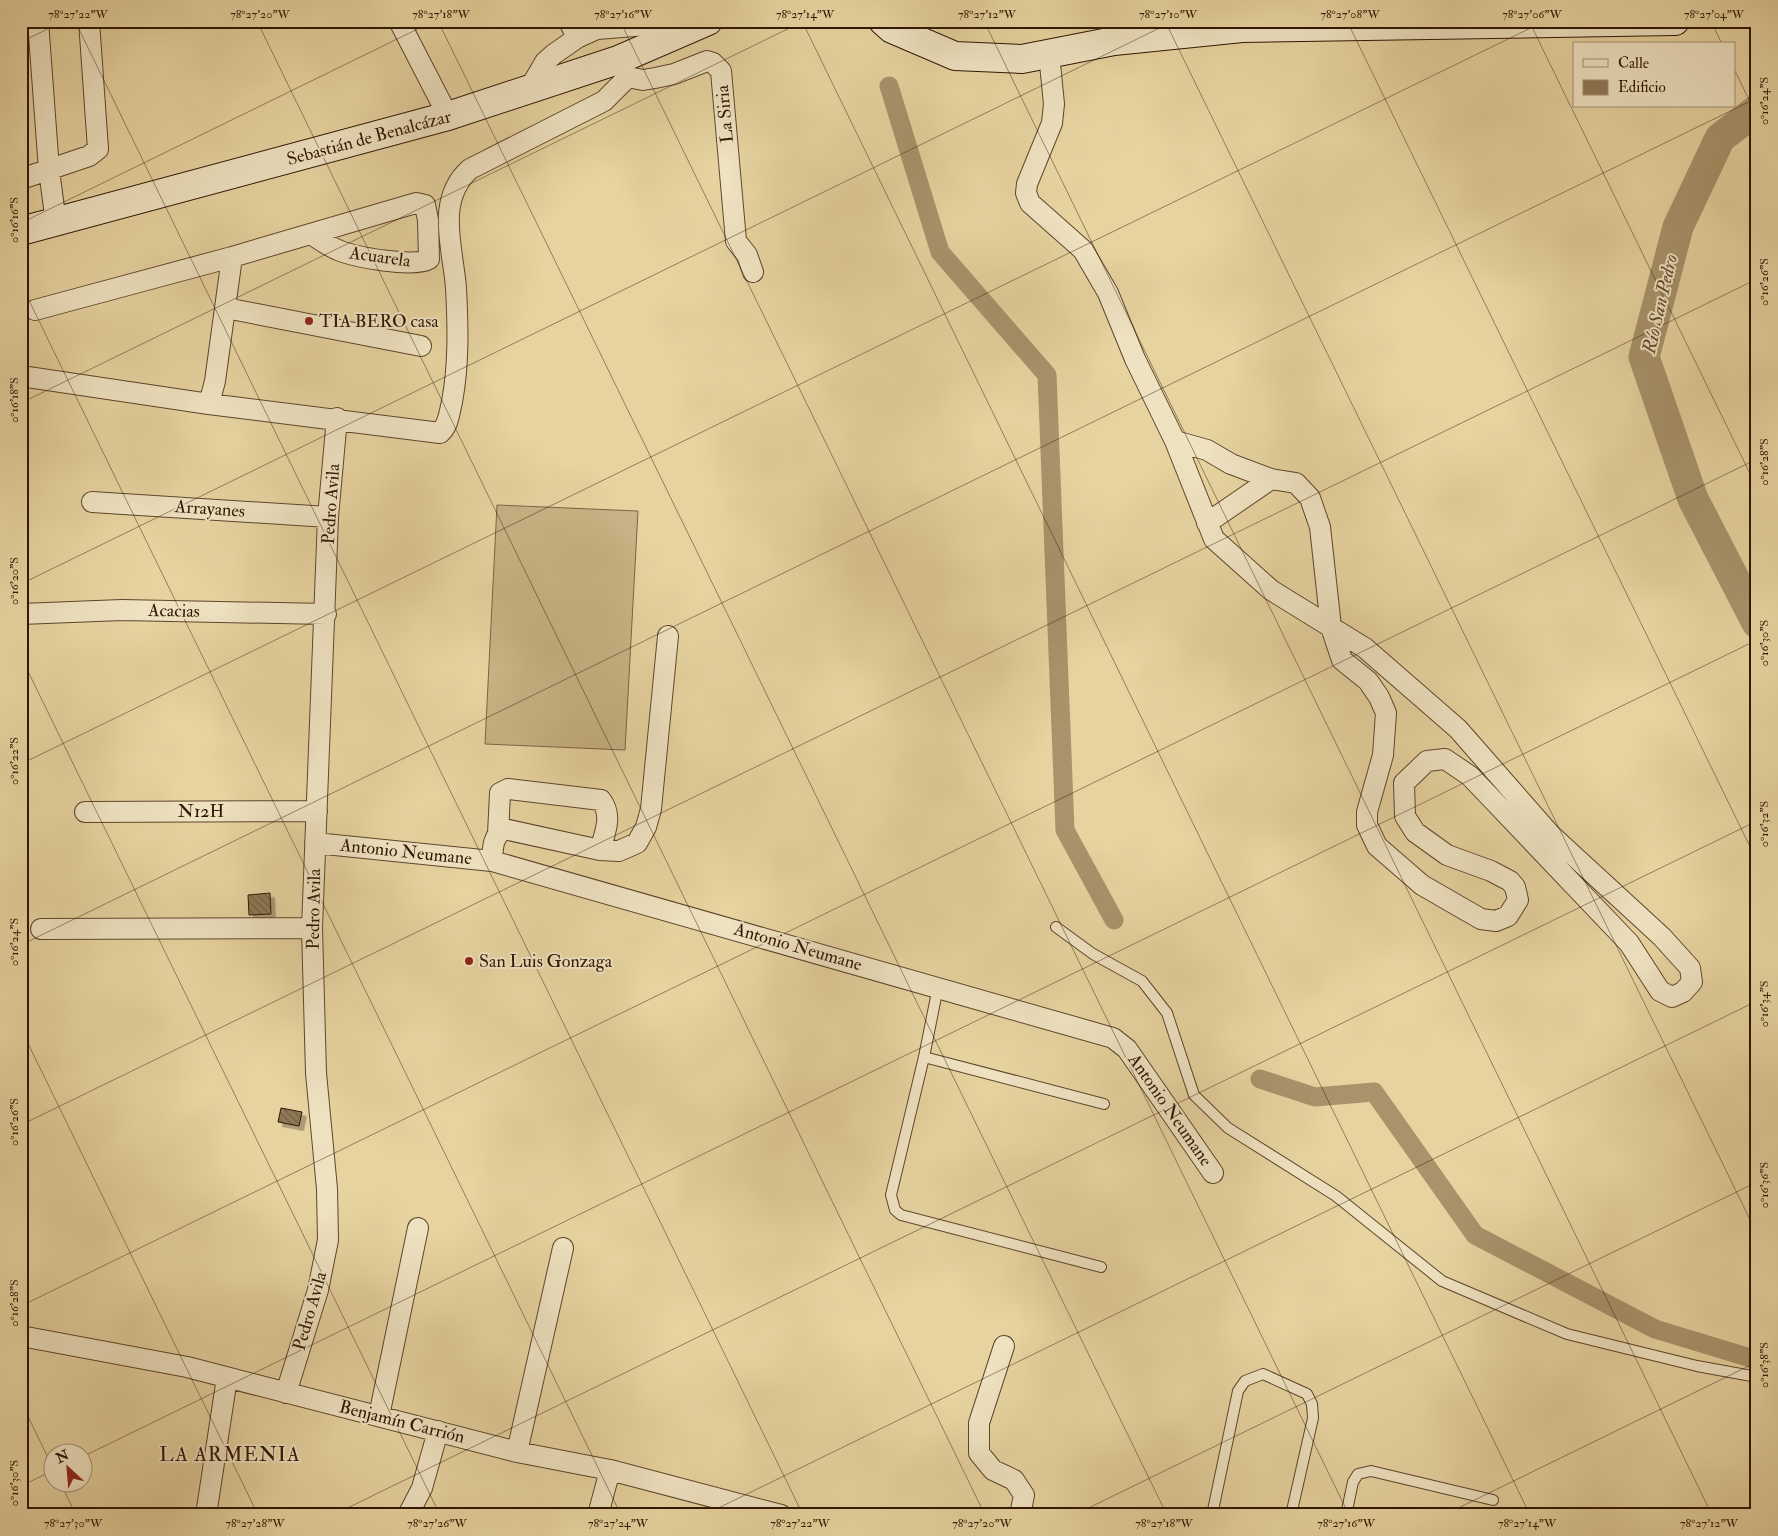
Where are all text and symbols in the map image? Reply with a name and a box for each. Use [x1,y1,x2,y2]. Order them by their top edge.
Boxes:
text: 78°27'22"W [48,7,109,22]
text: 78°27'20"W [230,7,291,22]
text: 78°27'18"W [412,7,470,22]
text: 78°27'16"W [594,7,653,22]
text: 78°27'14"W [776,7,835,22]
text: 78°27'12"W [958,7,1017,22]
text: 78°27'10"W [1139,7,1198,22]
text: 78°27'08"W [1320,7,1380,22]
text: 78°27'06"W [1502,7,1563,22]
text: 78°27'04"W [1684,7,1745,22]
legend [1573,42,1736,108]
text: Calle [1618,54,1649,73]
text: 0°16'24"S [1757,77,1772,125]
text: Edificio [1618,78,1666,97]
street label: La Siria [711,84,739,144]
street label: Sebastián de Benalcázar [284,105,454,171]
text: 0°16'16"S [7,197,22,243]
street label: Acuarela [347,241,413,273]
water label: Río San Pedro [1637,252,1683,357]
text: 0°16'26"S [1757,258,1772,306]
place label: TIA BERO casa [319,310,439,333]
marker: TIA BERO casa [303,315,315,327]
text: 0°16'18"S [7,377,22,423]
text: 0°16'28"S [1757,438,1772,486]
street label: Pedro Avila [317,462,345,545]
street label: Arrayanes [173,495,246,523]
text: 0°16'20"S [7,557,22,605]
street label: Acacias [147,599,200,623]
text: 0°16'30"S [1757,620,1772,666]
text: 0°16'22"S [7,737,22,785]
street label: N12H [178,800,224,823]
text: 0°16'32"S [1757,801,1772,847]
street label: Antonio Neumane [338,834,473,870]
street label: Pedro Avila [302,868,326,950]
street label: Antonio Neumane [730,917,865,976]
text: 0°16'24"S [7,918,22,966]
place label: San Luis Gonzaga [479,950,613,973]
marker: San Luis Gonzaga [463,955,475,967]
text: 0°16'34"S [1757,981,1772,1027]
street label: Antonio Neumane [1122,1048,1218,1171]
text: 0°16'26"S [7,1098,22,1146]
text: 0°16'36"S [1757,1162,1772,1208]
street label: Pedro Avila [288,1268,332,1353]
text: 0°16'28"S [7,1279,22,1327]
text: 0°16'38"S [1757,1342,1772,1388]
street label: Benjamín Carrión [337,1395,467,1449]
district label: LA ARMENIA [159,1442,301,1467]
north arrow [42,1444,92,1494]
text: N [52,1446,72,1468]
text: 0°16'30"S [7,1460,22,1506]
text: 78°27'30"W [44,1516,103,1531]
text: 78°27'28"W [225,1516,285,1531]
text: 78°27'26"W [407,1516,468,1531]
text: 78°27'24"W [588,1516,649,1531]
text: 78°27'22"W [770,1516,831,1531]
text: 78°27'20"W [952,1516,1013,1531]
text: 78°27'18"W [1135,1516,1193,1531]
text: 78°27'16"W [1317,1516,1376,1531]
text: 78°27'14"W [1498,1516,1557,1531]
text: 78°27'12"W [1680,1516,1739,1531]

